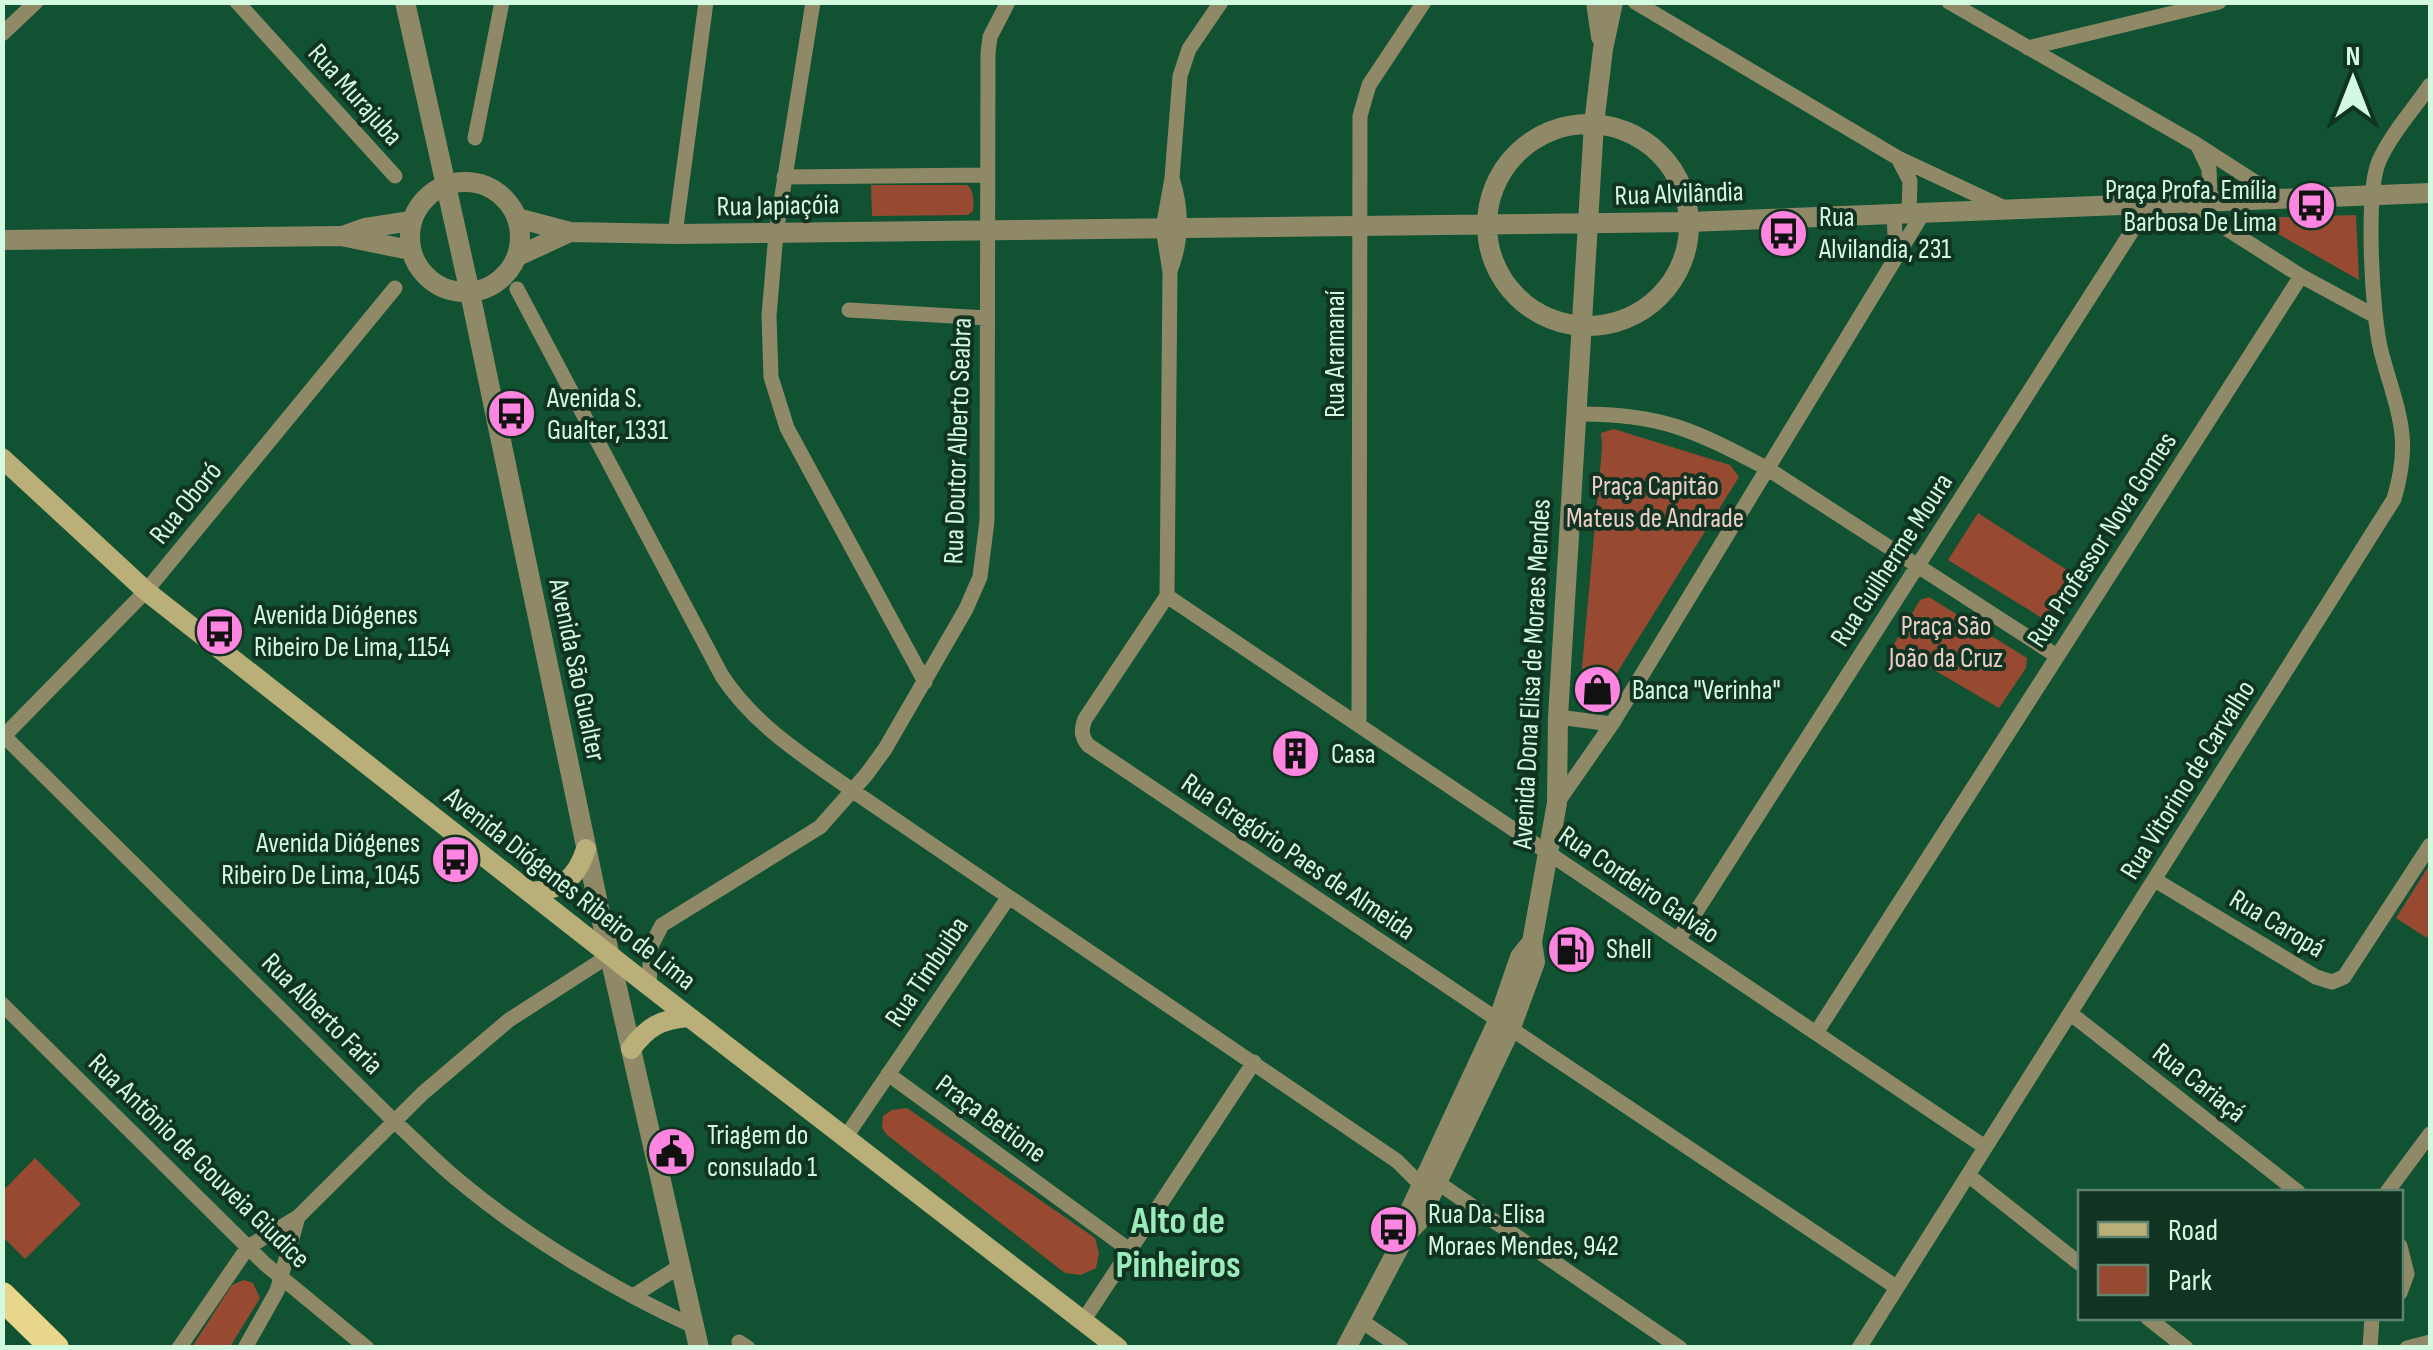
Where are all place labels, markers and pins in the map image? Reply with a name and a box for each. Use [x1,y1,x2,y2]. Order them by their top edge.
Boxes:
place label: Praça Profa. Emília Barbosa De Lima [2105,174,2277,239]
bus stop icon: Praça Profa. Emília Barbosa De Lima [2286,180,2338,232]
place label: Rua Alvilandia, 231 [1818,201,1951,266]
bus stop icon: Rua Alvilandia, 231 [1758,207,1810,259]
place label: Avenida S. Gualter, 1331 [546,382,668,447]
bus stop icon: Avenida S. Gualter, 1331 [486,388,538,440]
place label: Avenida Diógenes Ribeiro De Lima, 1154 [253,599,450,664]
bus stop icon: Avenida Diógenes Ribeiro De Lima, 1154 [193,605,245,657]
shop icon: Banca "Verinha" [1571,664,1623,716]
place label: Banca "Verinha" [1632,674,1781,707]
building icon: Casa [1270,728,1322,780]
place label: Casa [1331,738,1376,771]
place label: Avenida Diógenes Ribeiro De Lima, 1045 [221,827,420,892]
bus stop icon: Avenida Diógenes Ribeiro De Lima, 1045 [429,833,481,885]
fuel station icon: Shell [1545,923,1597,975]
place label: Shell [1606,933,1652,966]
place label: Triagem do consulado 1 [707,1119,817,1184]
public building icon: Triagem do consulado 1 [646,1125,698,1177]
place label: Rua Da. Elisa Moraes Mendes, 942 [1428,1198,1619,1263]
bus stop icon: Rua Da. Elisa Moraes Mendes, 942 [1367,1204,1419,1256]

